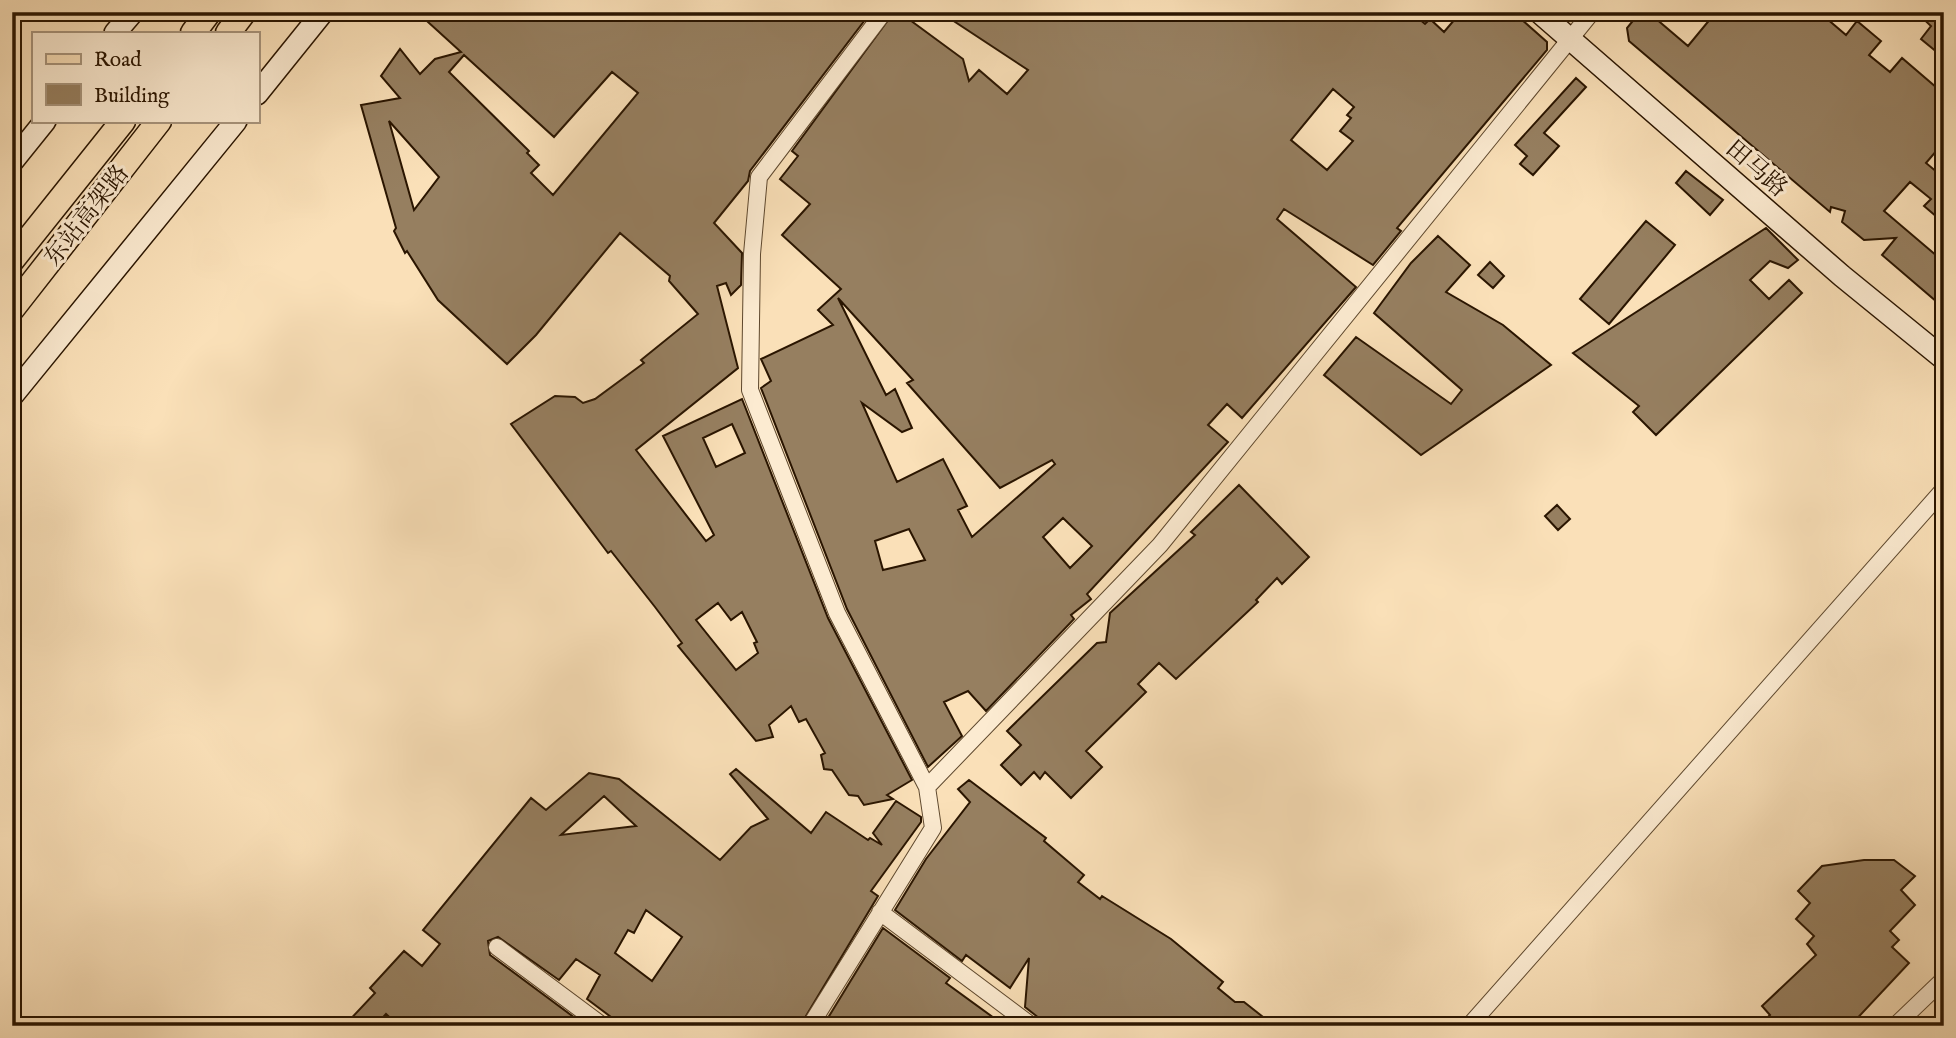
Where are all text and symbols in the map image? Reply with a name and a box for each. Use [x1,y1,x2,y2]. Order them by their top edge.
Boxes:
legend [32,32,259,122]
text: Road [94,47,142,74]
text: Building [94,83,170,110]
street label: 田马路 [1719,134,1793,204]
street label: 东站高架路 [38,159,136,273]

